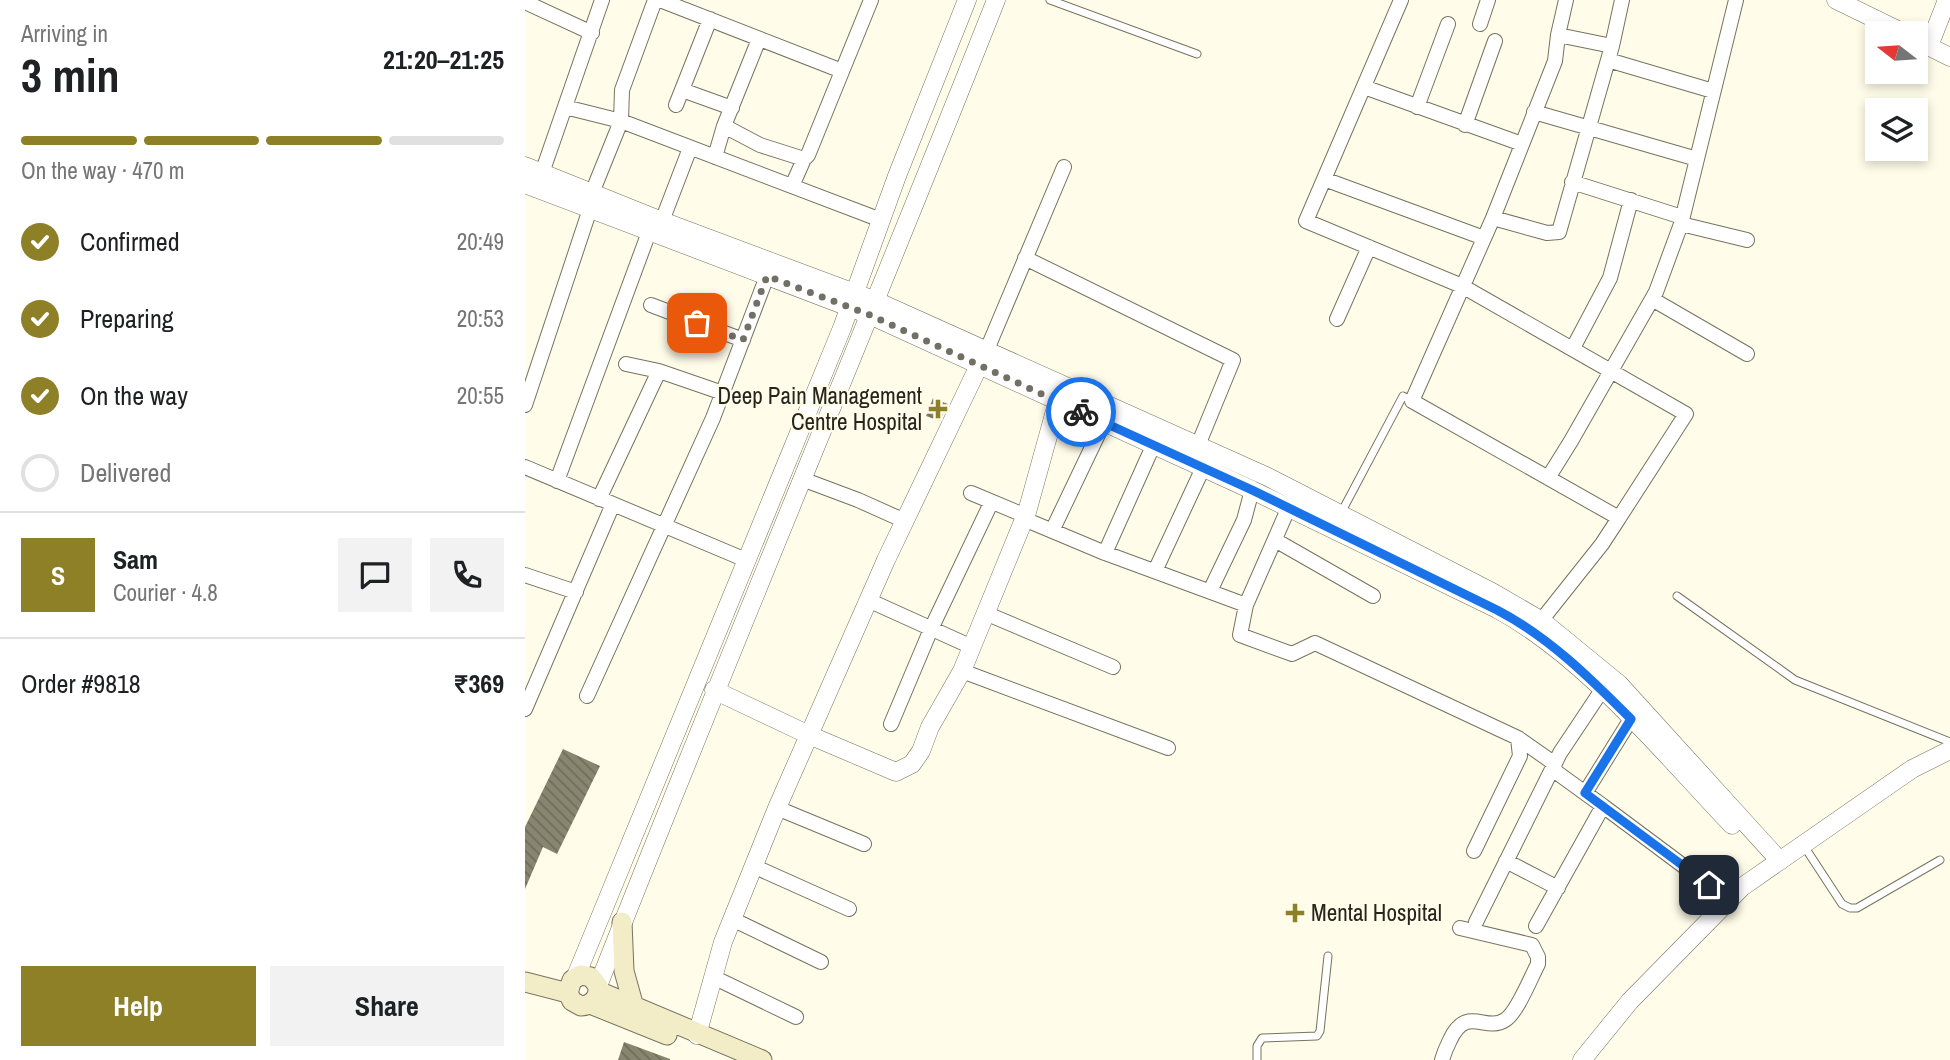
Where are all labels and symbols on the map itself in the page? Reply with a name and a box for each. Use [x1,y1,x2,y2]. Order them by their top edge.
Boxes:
north arrow [1865,21,1929,84]
pin [667,293,727,353]
courier [1046,377,1116,447]
place label: Deep Pain Management Centre Hospital [718,380,922,437]
marker: Deep Pain Management Centre Hospital [928,399,948,419]
pin [1679,855,1739,915]
place label: Mental Hospital [1311,897,1442,928]
marker: Mental Hospital [1285,903,1305,923]

